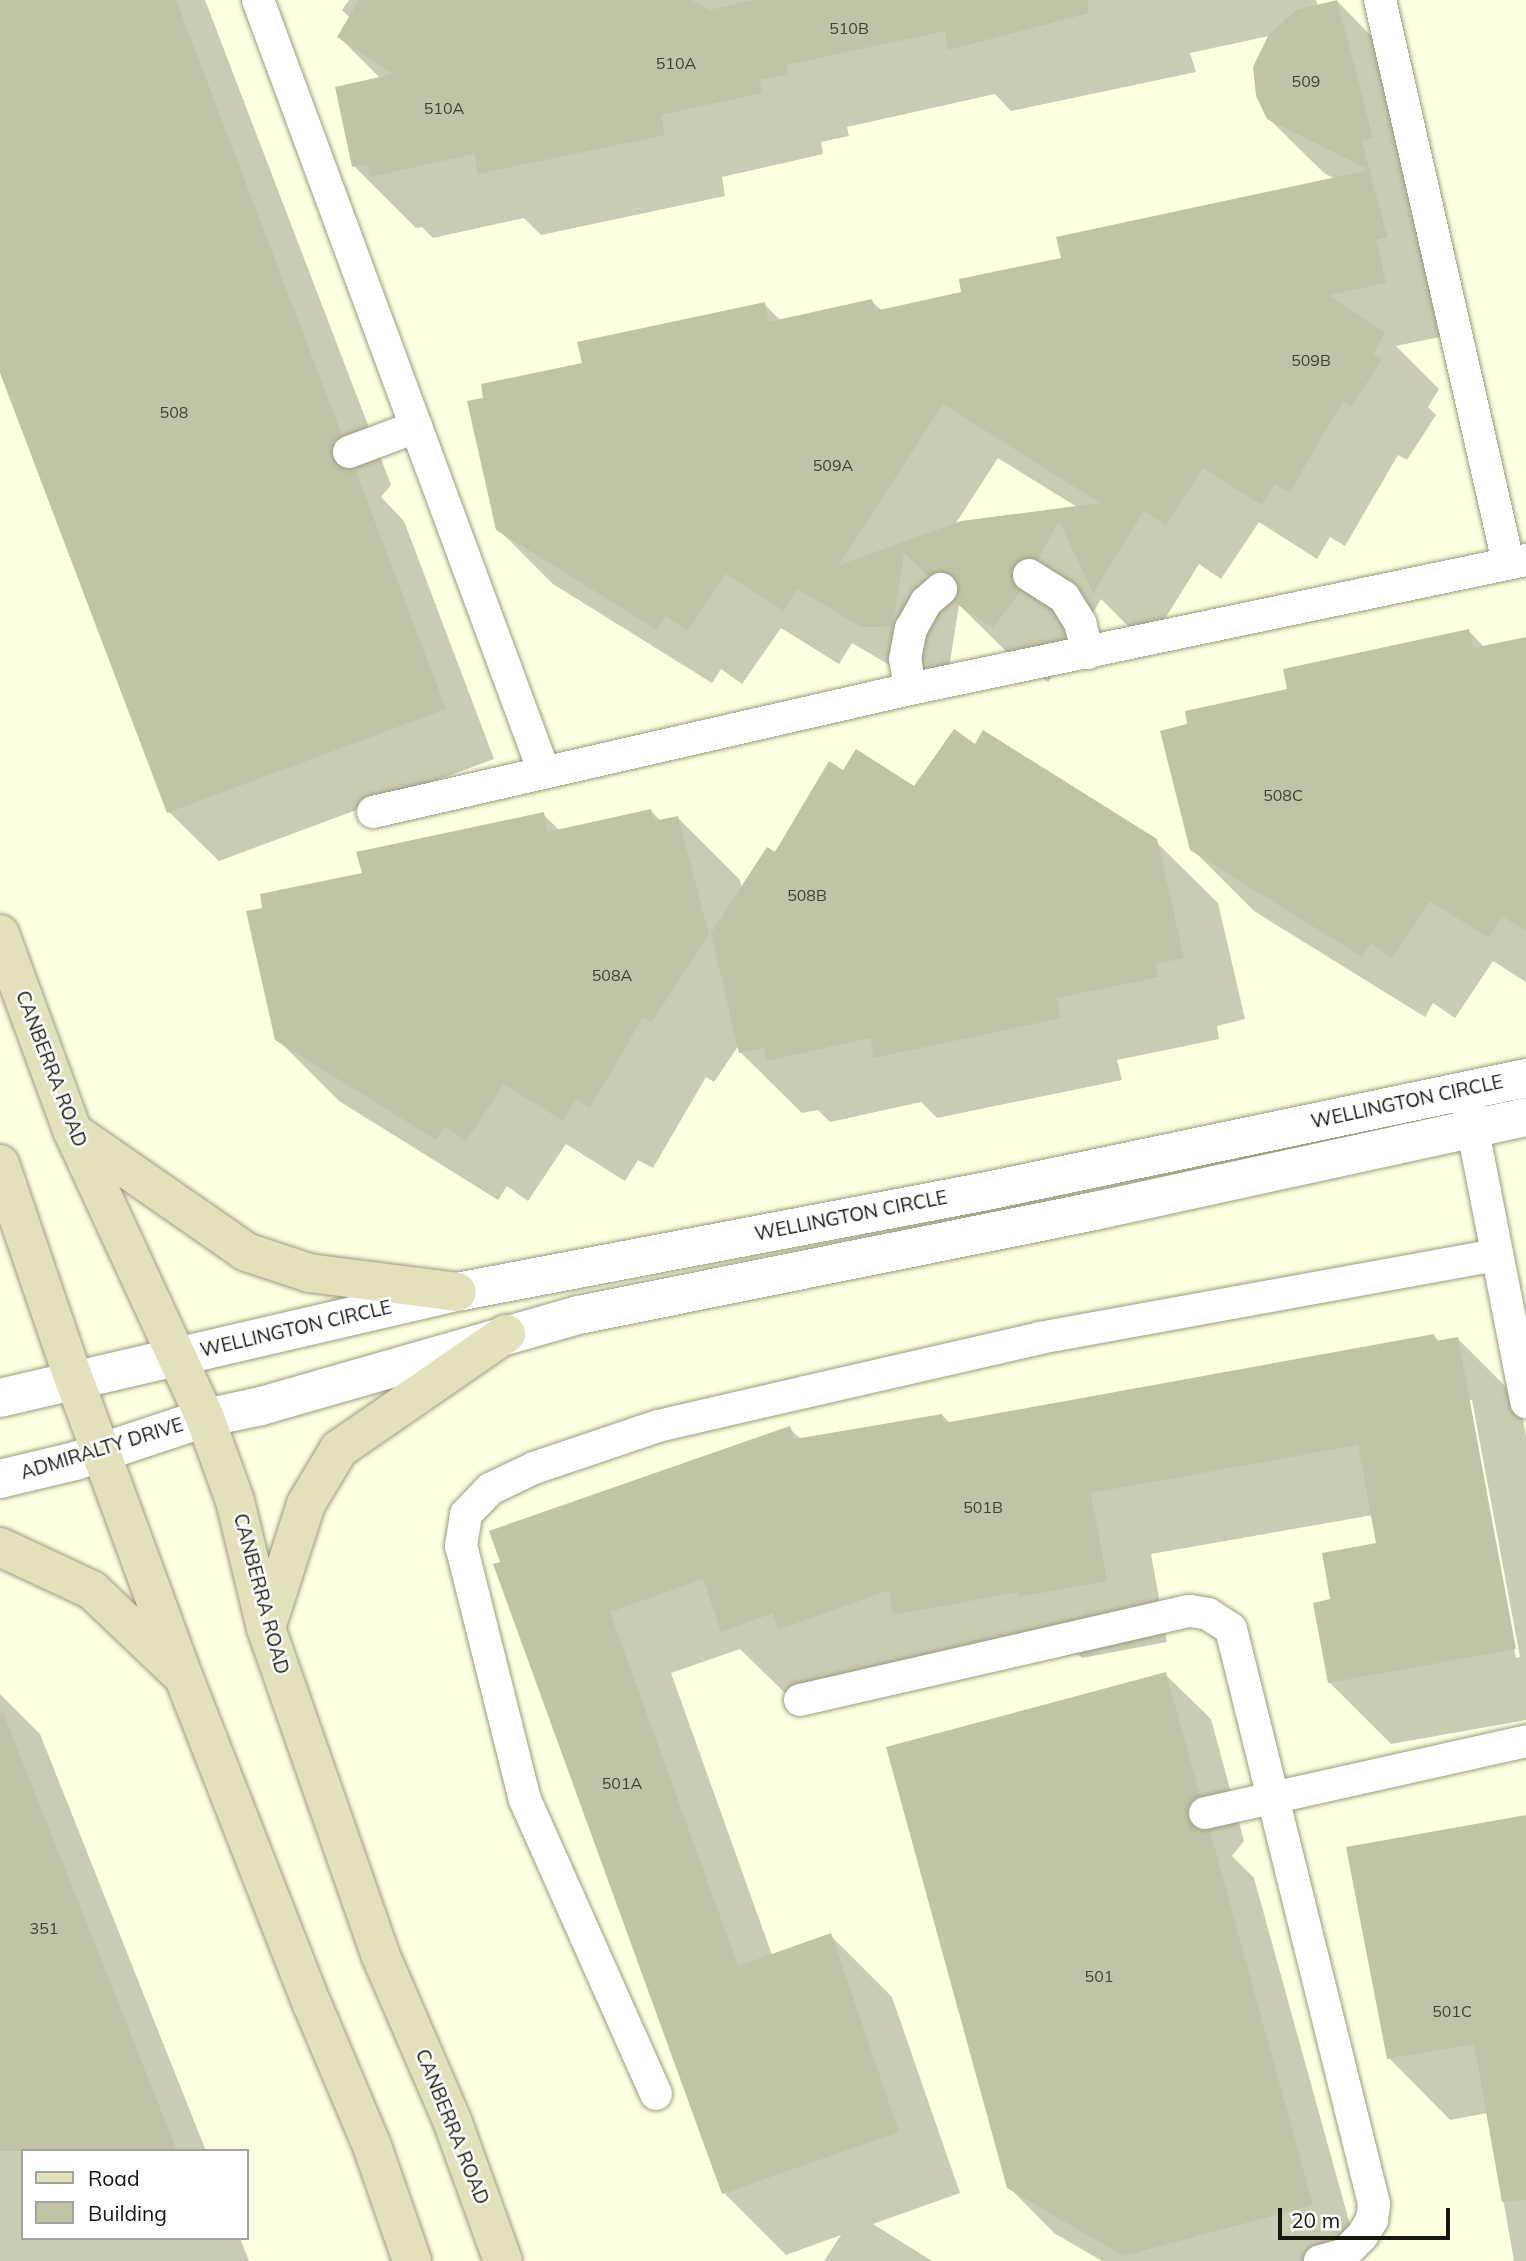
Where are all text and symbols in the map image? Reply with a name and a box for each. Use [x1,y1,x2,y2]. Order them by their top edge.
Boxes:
house number: 510B [829,18,869,38]
house number: 510A [656,53,696,73]
house number: 509 [1292,71,1320,91]
house number: 510A [424,98,464,118]
house number: 509B [1291,350,1331,370]
house number: 508 [160,402,188,422]
house number: 509A [813,455,853,475]
house number: 508C [1263,785,1303,805]
house number: 508B [787,885,827,905]
house number: 508A [592,965,632,985]
street label: CANBERRA ROAD [11,988,91,1150]
street label: WELLINGTON CIRCLE [1309,1070,1505,1134]
street label: WELLINGTON CIRCLE [753,1186,949,1246]
street label: WELLINGTON CIRCLE [198,1296,394,1362]
street label: ADMIRALTY DRIVE [18,1413,186,1485]
house number: 501B [963,1497,1003,1517]
street label: CANBERRA ROAD [229,1511,293,1677]
house number: 501A [602,1773,642,1793]
house number: 351 [30,1918,58,1938]
house number: 501 [1085,1966,1113,1986]
house number: 501C [1432,2001,1472,2021]
street label: CANBERRA ROAD [410,2046,494,2208]
legend [21,2149,248,2240]
text: Road [88,2165,139,2191]
scale bar [1281,2194,1452,2238]
text: Building [88,2200,167,2226]
text: 20 m [1291,2207,1340,2233]

